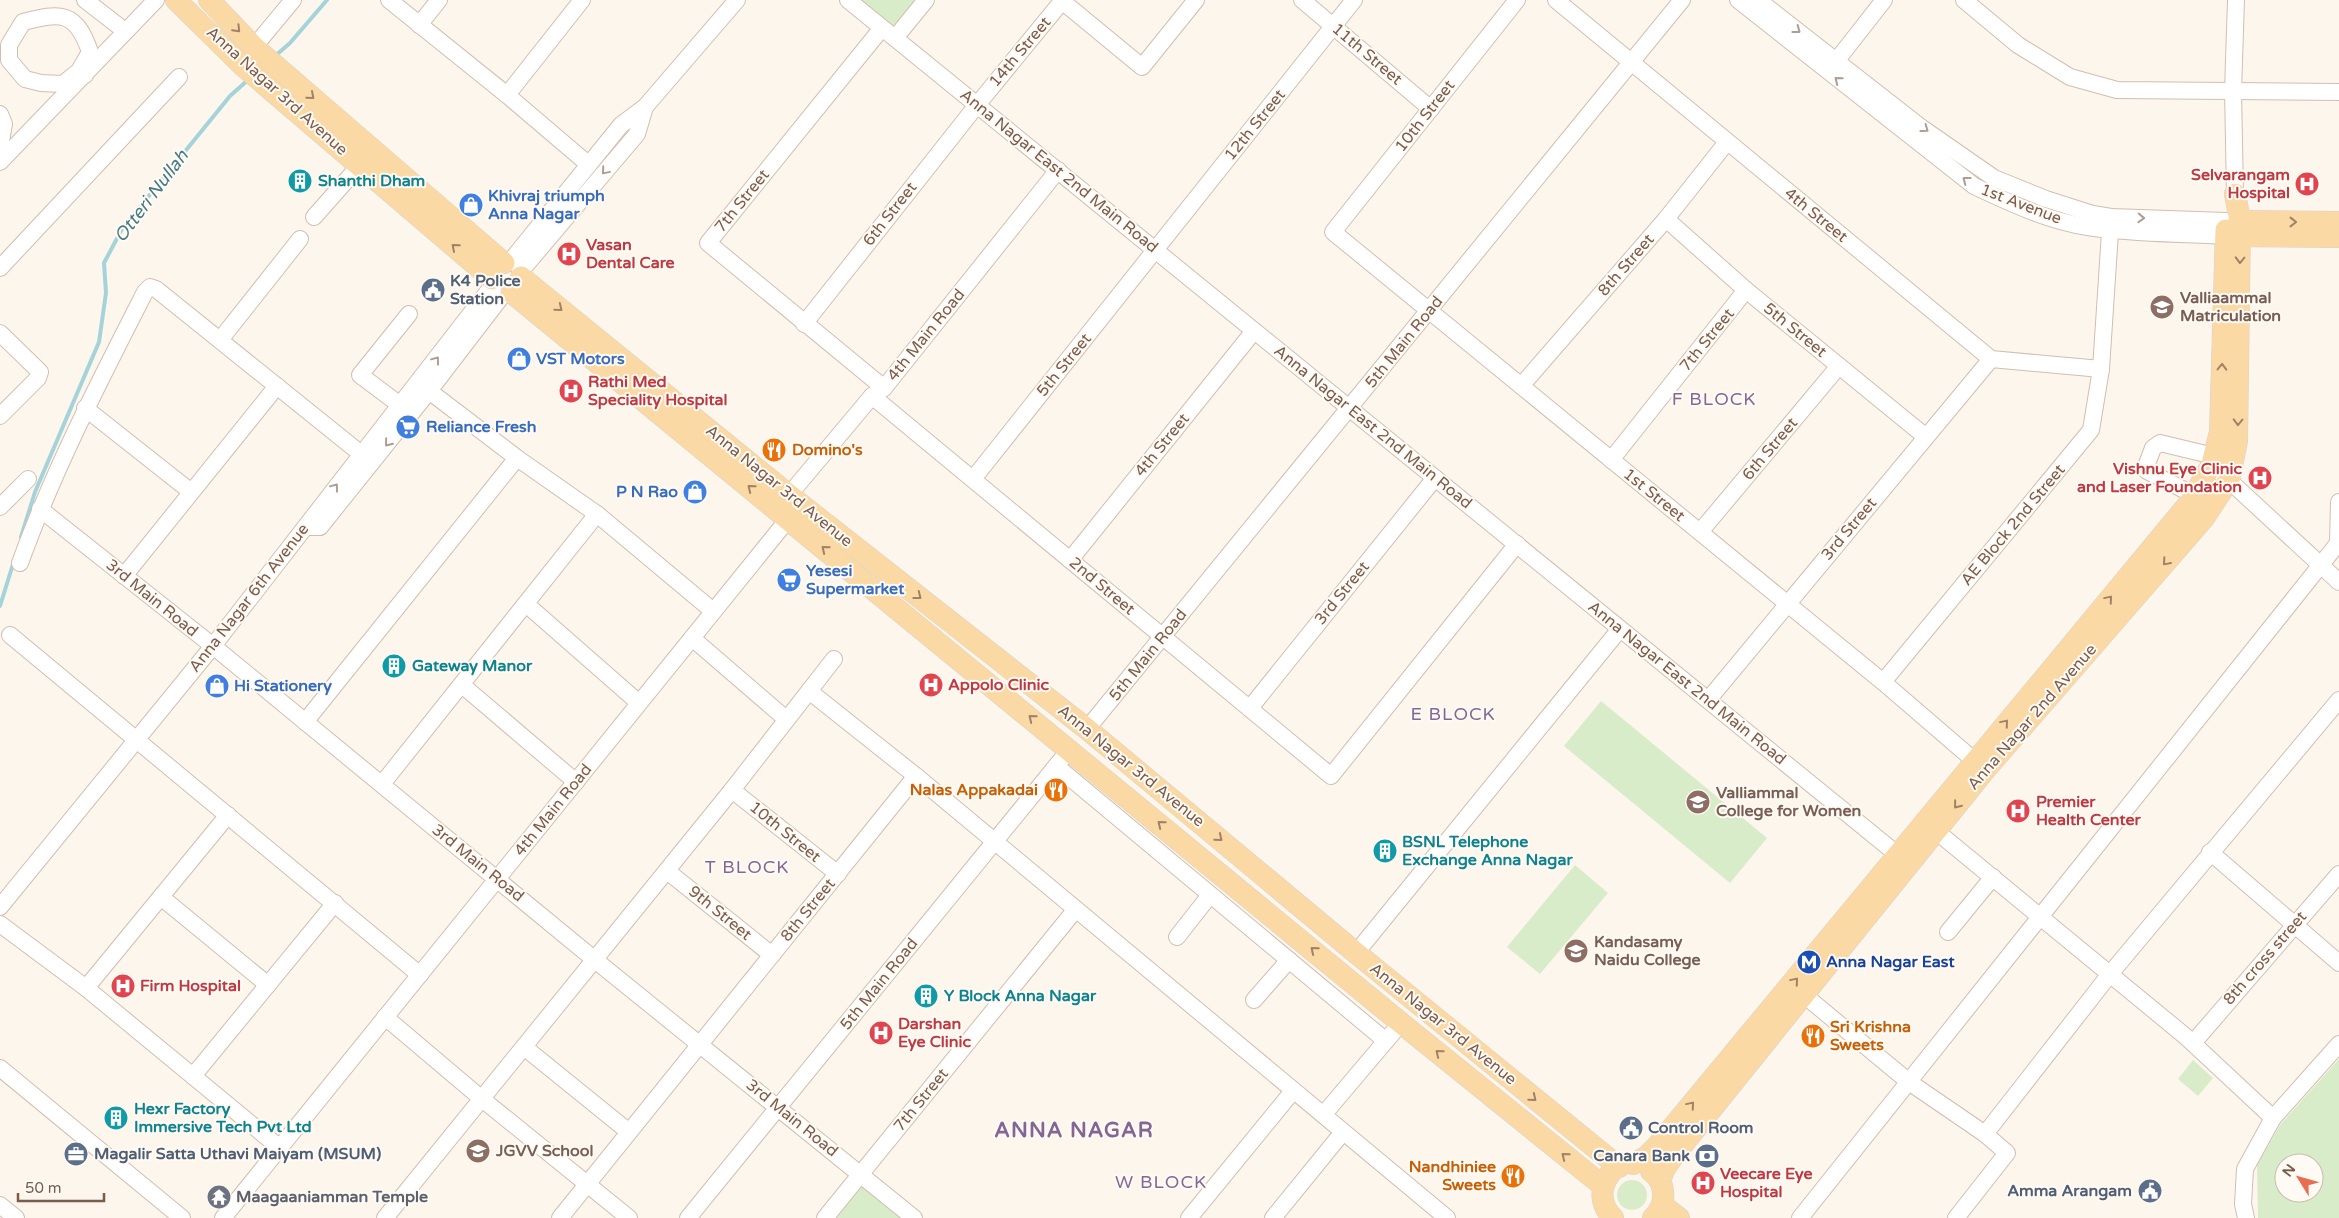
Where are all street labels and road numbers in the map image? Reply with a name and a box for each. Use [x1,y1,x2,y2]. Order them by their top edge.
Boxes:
street label: 14th Street [985,13,1055,91]
street label: 11th Street [1328,19,1406,89]
street label: Anna Nagar 3rd Avenue [202,22,352,160]
street label: 10th Street [1391,76,1459,156]
street label: Anna Nagar East 2nd Main Road [956,85,1162,257]
street label: 12th Street [1220,85,1290,165]
street label: 7th Street [710,165,774,237]
street label: 6th Street [859,178,921,250]
street label: 1st Avenue [1978,179,2064,229]
street label: 4th Street [1780,183,1852,247]
street label: 8th Street [1594,230,1658,300]
street label: 4th Main Road [883,285,969,385]
street label: 5th Main Road [1361,292,1447,392]
street label: 5th Street [1759,298,1831,362]
street label: 7th Street [1675,304,1739,376]
street label: 5th Street [1032,329,1096,401]
street label: Anna Nagar East 2nd Main Road [1270,341,1476,513]
street label: 4th Street [1130,409,1194,481]
street label: 6th Street [1738,414,1802,484]
street label: Anna Nagar 3rd Avenue [702,421,856,551]
street label: AE Block 2nd Street [1956,460,2070,590]
street label: 1st Street [1619,464,1689,526]
street label: 3rd Street [1817,493,1881,565]
street label: Anna Nagar 6th Avenue [185,520,313,676]
street label: 2nd Street [1065,553,1139,619]
street label: 3rd Main Road [102,555,202,641]
street label: 3rd Street [1310,557,1374,629]
street label: Anna Nagar East 2nd Main Road [1584,597,1790,769]
street label: 5th Main Road [1105,605,1191,705]
street label: Anna Nagar 2nd Avenue [1963,640,2101,794]
street label: Anna Nagar 3rd Avenue [1054,701,1208,831]
street label: 4th Main Road [510,760,596,860]
street label: 10th Street [745,797,825,867]
street label: 3rd Main Road [428,820,528,906]
street label: 8th Street [776,874,840,946]
street label: 9th Street [684,881,756,945]
street label: 8th cross street [2219,907,2311,1009]
street label: 5th Main Road [836,934,922,1034]
street label: Anna Nagar 3rd Avenue [1366,959,1520,1089]
street label: 7th Street [889,1064,953,1136]
street label: 3rd Main Road [742,1075,842,1161]

